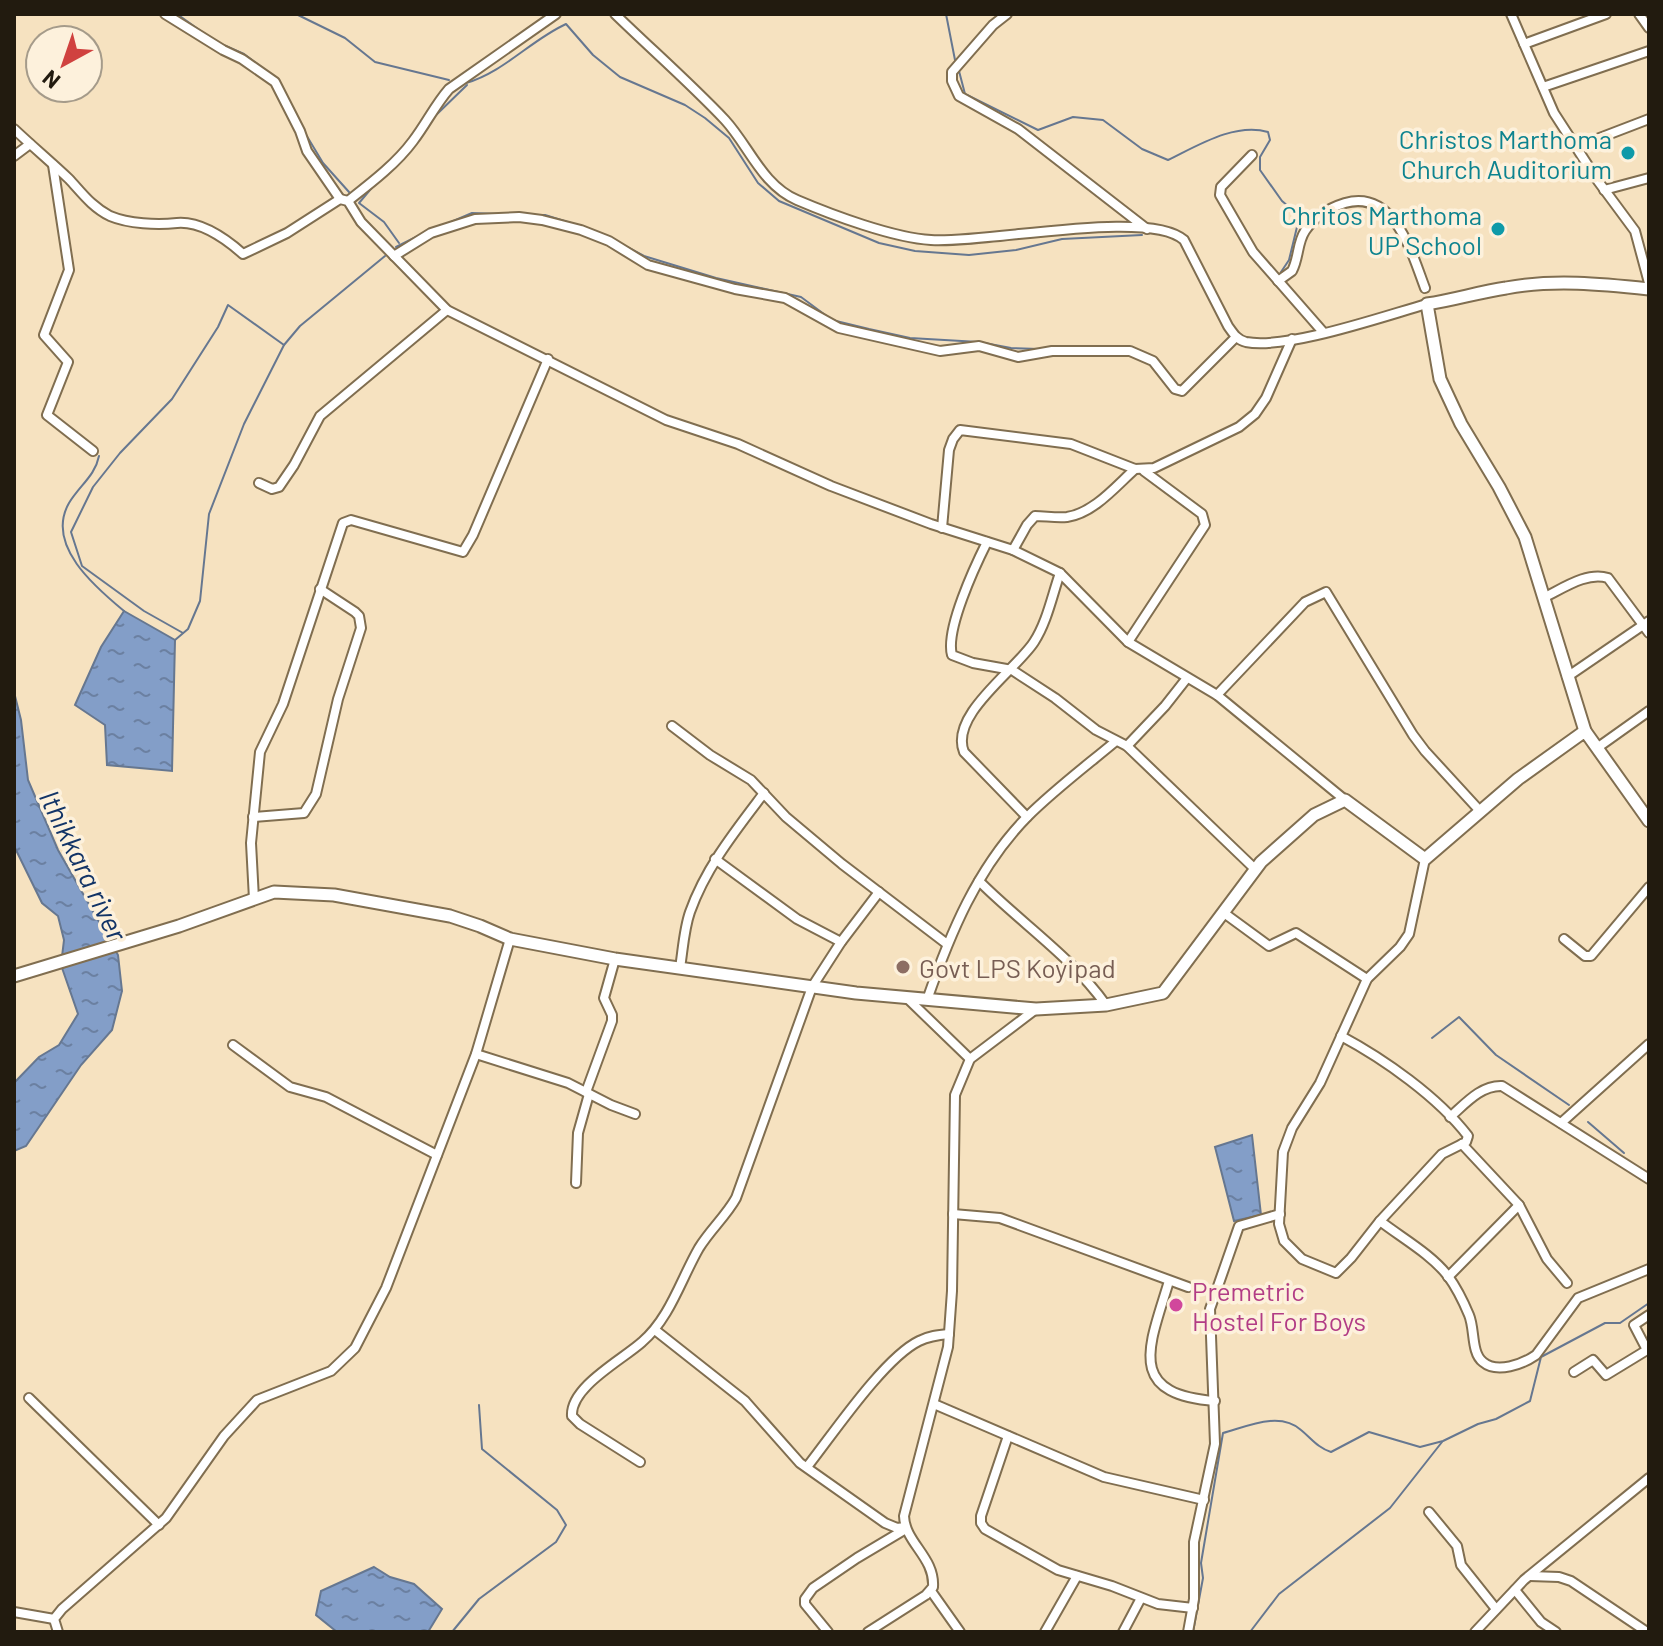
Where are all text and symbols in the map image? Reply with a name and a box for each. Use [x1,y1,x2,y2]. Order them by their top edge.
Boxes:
north arrow [24,24,104,104]
text: N [37,65,64,95]
place label: Christos Marthoma Church Auditorium [1399,123,1612,184]
marker: Christos Marthoma Church Auditorium [1619,144,1637,162]
place label: Chritos Marthoma UP School [1281,199,1482,260]
marker: Chritos Marthoma UP School [1489,220,1507,238]
water label: Ithikkara river [33,784,136,947]
place label: Govt LPS Koyipad [919,952,1116,983]
marker: Govt LPS Koyipad [894,958,912,976]
place label: Premetric Hostel For Boys [1192,1275,1366,1336]
marker: Premetric Hostel For Boys [1167,1296,1185,1314]

